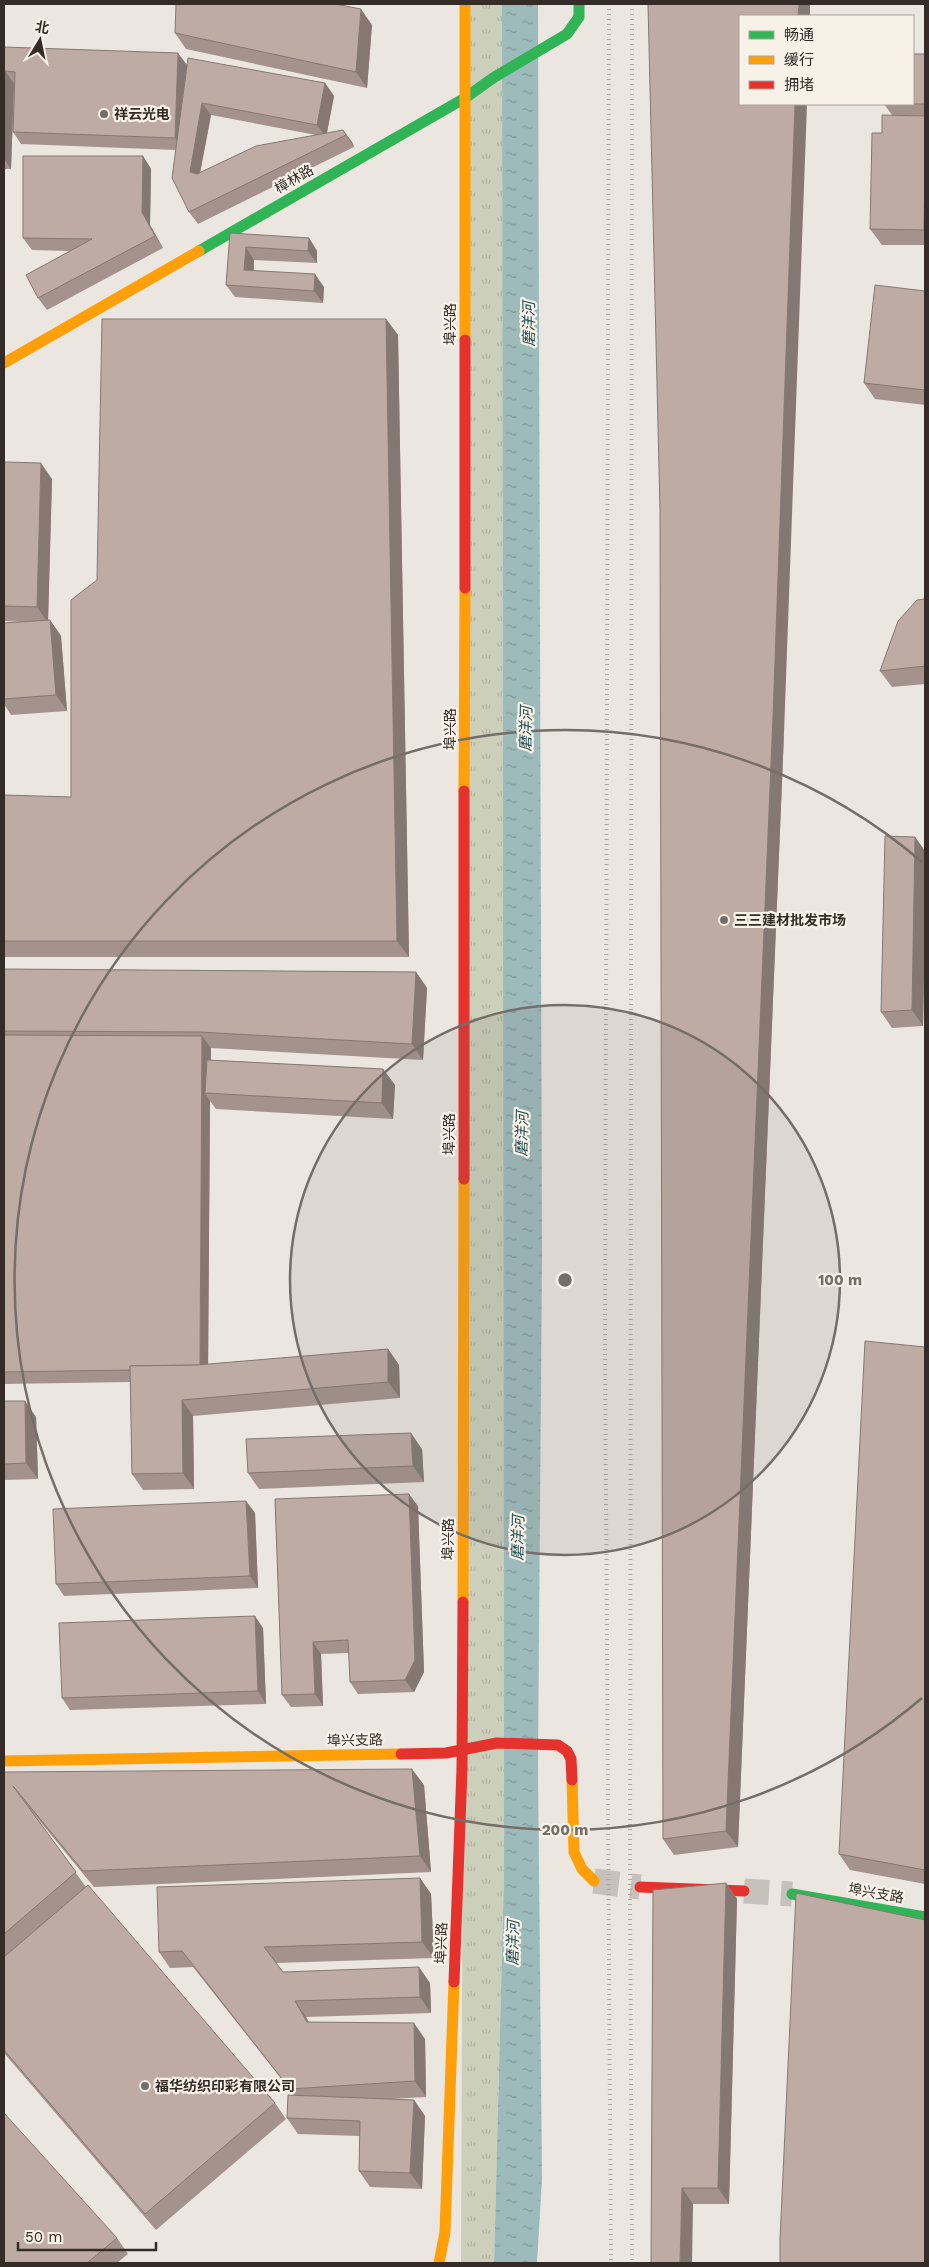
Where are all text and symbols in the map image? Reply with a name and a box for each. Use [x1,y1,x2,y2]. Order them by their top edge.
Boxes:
north arrow [15,15,65,65]
legend [739,15,914,105]
text: 北 [34,18,51,36]
text: 畅通 [784,26,814,44]
text: 缓行 [784,51,814,69]
text: 拥堵 [784,76,814,94]
place label: 祥云光电 [114,106,170,122]
marker: 祥云光电 [98,108,110,120]
street label: 樟林路 [272,162,316,196]
water label: 磨洋河 [520,299,538,347]
street label: 埠兴路 [442,303,458,345]
water label: 磨洋河 [517,703,535,752]
street label: 埠兴路 [442,708,458,750]
place label: 三三建材批发市场 [734,912,846,928]
marker: 三三建材批发市场 [718,914,730,926]
water label: 磨洋河 [513,1108,531,1157]
street label: 埠兴路 [441,1113,457,1155]
centre of rings [556,1271,574,1289]
text: 100 m [818,1271,862,1289]
water label: 磨洋河 [509,1512,527,1561]
street label: 埠兴路 [440,1518,456,1560]
street label: 埠兴支路 [327,1732,383,1748]
text: 200 m [542,1821,588,1839]
street label: 埠兴支路 [847,1880,905,1906]
water label: 磨洋河 [504,1917,522,1966]
street label: 埠兴路 [432,1922,450,1964]
place label: 福华纺织印彩有限公司 [155,2078,295,2094]
marker: 福华纺织印彩有限公司 [139,2080,151,2092]
scale bar [18,2220,155,2252]
text: 50 m [25,2228,62,2246]

